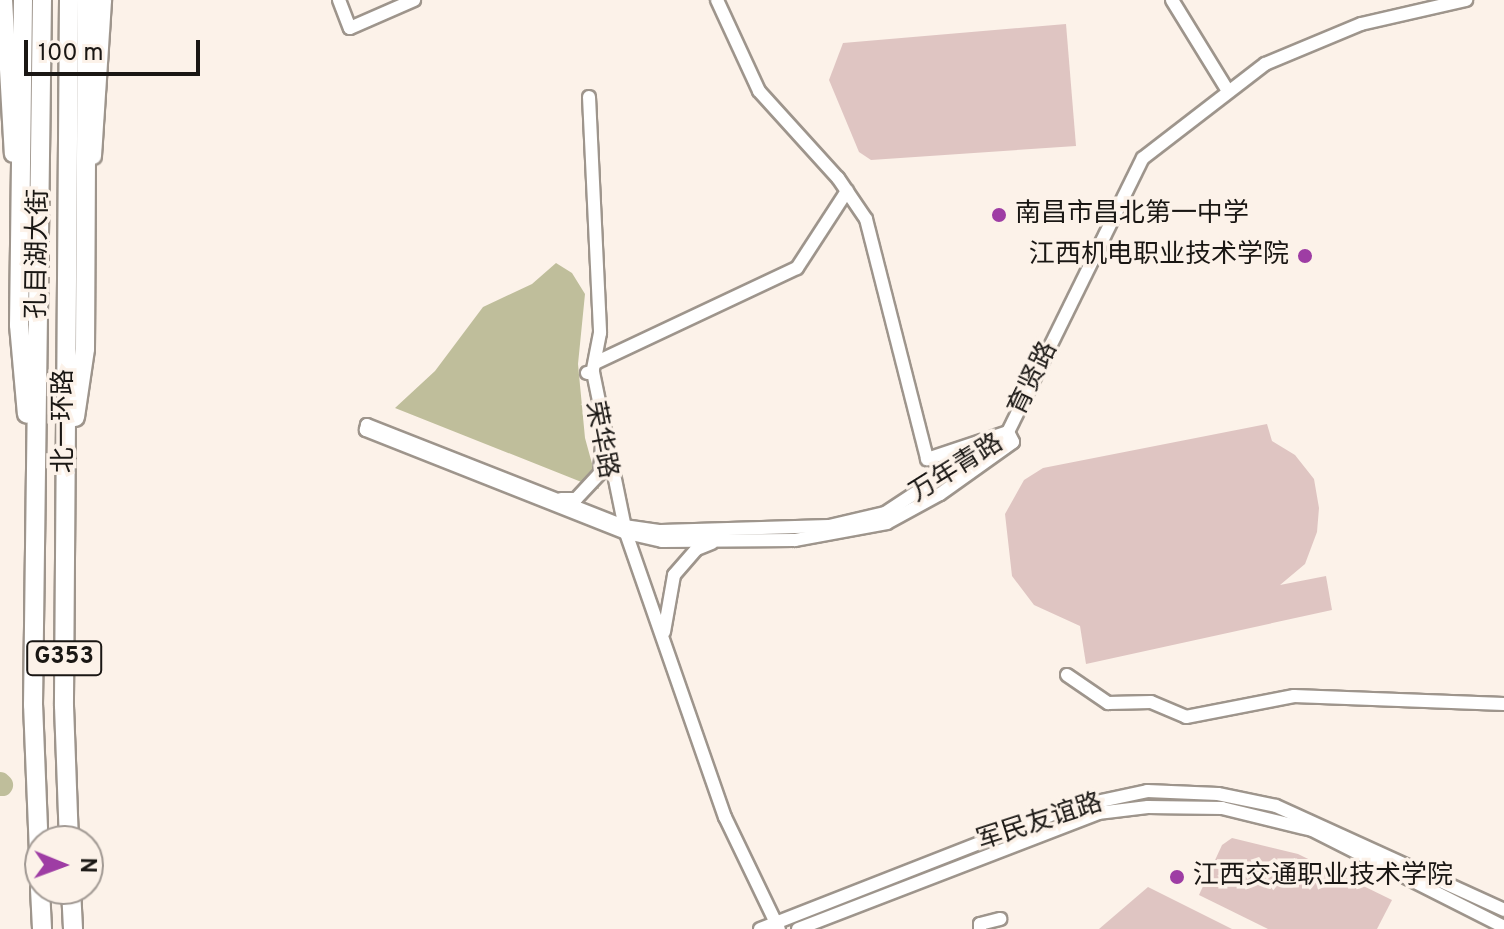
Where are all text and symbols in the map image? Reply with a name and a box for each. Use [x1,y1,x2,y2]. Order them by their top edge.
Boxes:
scale bar [28,24,204,74]
text: 100 m [38,39,104,69]
street label: 孔目湖大街 [22,189,56,319]
place label: 南昌市昌北第一中学 [1015,199,1249,231]
marker: 南昌市昌北第一中学 [990,206,1008,224]
place label: 江西机电职业技术学院 [1029,240,1289,272]
marker: 江西机电职业技术学院 [1296,247,1314,265]
street label: 育贤路 [1003,337,1065,421]
street label: 北一环路 [49,369,81,473]
street label: 荣华路 [577,399,623,481]
street label: 万年青路 [905,428,1009,510]
road number: G353 [26,638,102,678]
street label: 军民友谊路 [973,788,1107,858]
north arrow [24,825,104,905]
text: N [73,857,100,874]
place label: 江西交通职业技术学院 [1193,861,1453,893]
marker: 江西交通职业技术学院 [1168,868,1186,886]

